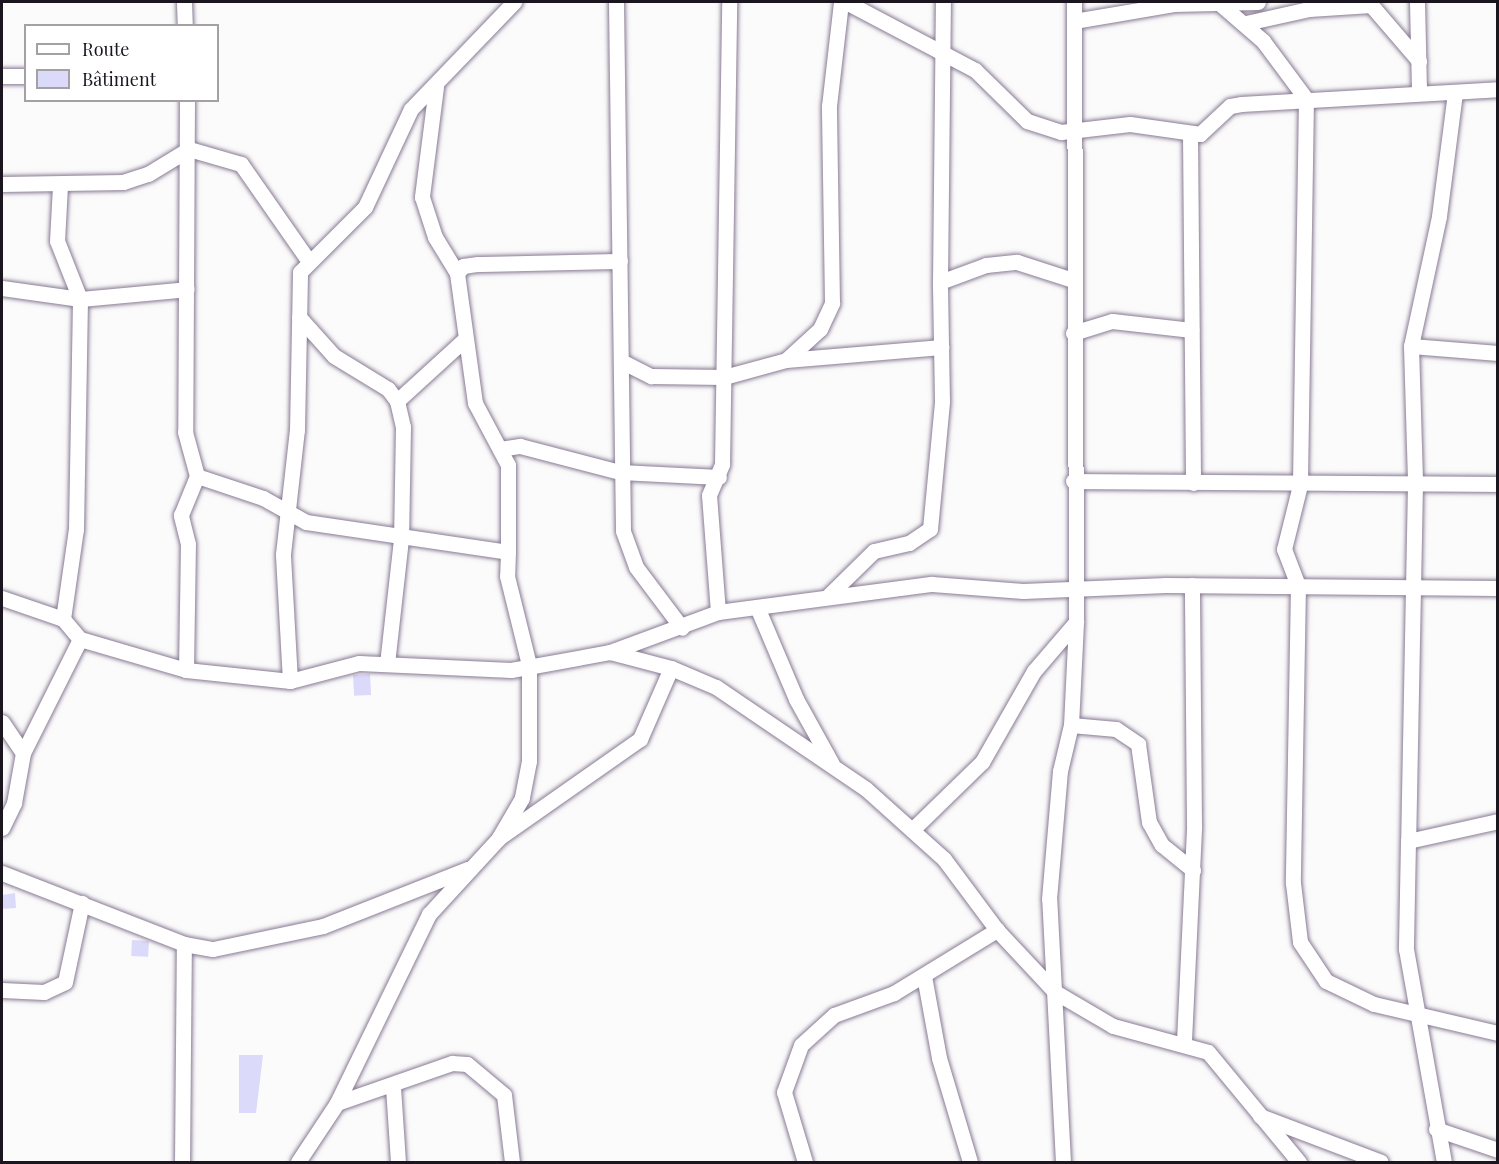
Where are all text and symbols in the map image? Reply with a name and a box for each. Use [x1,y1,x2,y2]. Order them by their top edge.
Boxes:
legend [24,24,219,102]
text: Route [82,37,129,61]
text: Bâtiment [82,67,156,91]

